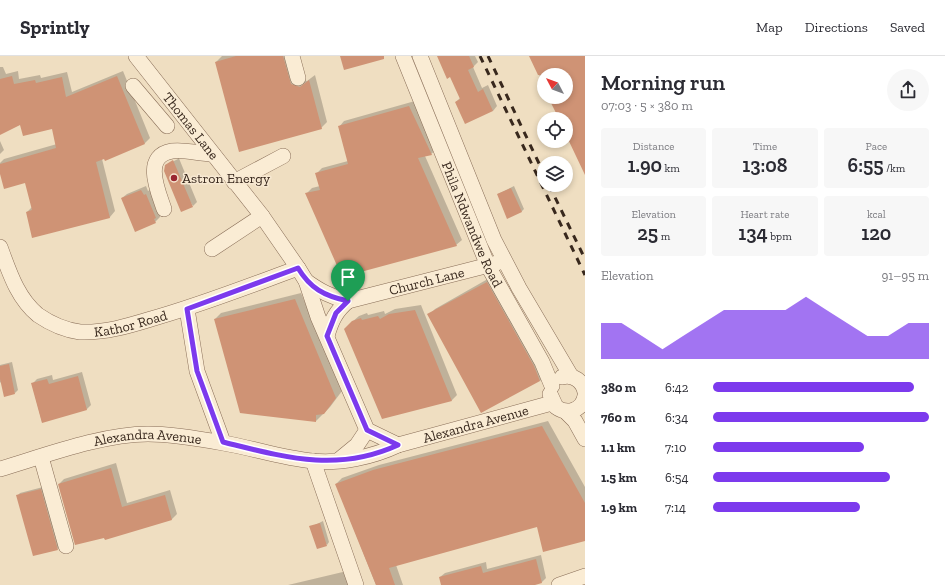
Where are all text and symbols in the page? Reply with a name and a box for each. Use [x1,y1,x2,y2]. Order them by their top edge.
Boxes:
text: Sprintly [20,16,90,39]
text: Map [756,19,783,36]
text: Directions [805,19,868,36]
text: Saved [890,19,925,36]
north arrow [537,68,573,104]
map controls [537,68,573,192]
text: Morning run [601,69,725,96]
button: share [887,69,929,111]
street label: Thomas Lane [159,89,223,164]
text: 07:03 · 5 × 380 m [601,98,693,113]
button: locate [537,112,573,148]
text: Distance [633,140,674,153]
text: Time [753,140,777,153]
text: Pace [865,140,887,153]
text: 1.90 [628,153,662,177]
text: 13:08 [742,153,788,177]
text: 6:55 [848,153,884,177]
button: layers [537,156,573,192]
street label: Phila Ndwandwe Road [438,159,506,291]
text: km [662,162,680,175]
text: /km [884,162,905,175]
place label: Astron Energy [182,170,271,187]
marker: Astron Energy [169,173,179,183]
text: Elevation [631,208,676,221]
text: Heart rate [741,208,789,221]
text: kcal [867,208,886,221]
text: 25 [637,221,658,245]
text: 134 [738,221,768,245]
text: 120 [861,221,891,245]
text: m [658,230,670,243]
text: bpm [768,230,792,243]
pin [331,260,365,301]
street label: Church Lane [387,264,467,299]
icon: arrive [337,266,359,288]
text: Elevation [601,268,653,283]
text: 91–95 m [881,268,929,283]
street label: Kathor Road [93,307,170,341]
text: 380 m [601,380,636,395]
text: 6:42 [665,380,689,395]
street label: Alexandra Avenue [421,402,531,447]
text: 760 m [601,410,636,425]
text: 6:34 [665,410,688,425]
street label: Alexandra Avenue [92,426,203,450]
text: 1.1 km [601,440,635,455]
text: 7:10 [665,440,687,455]
text: 1.5 km [601,470,637,485]
text: 6:54 [665,470,688,485]
text: 1.9 km [601,500,637,515]
text: 7:14 [665,500,686,515]

